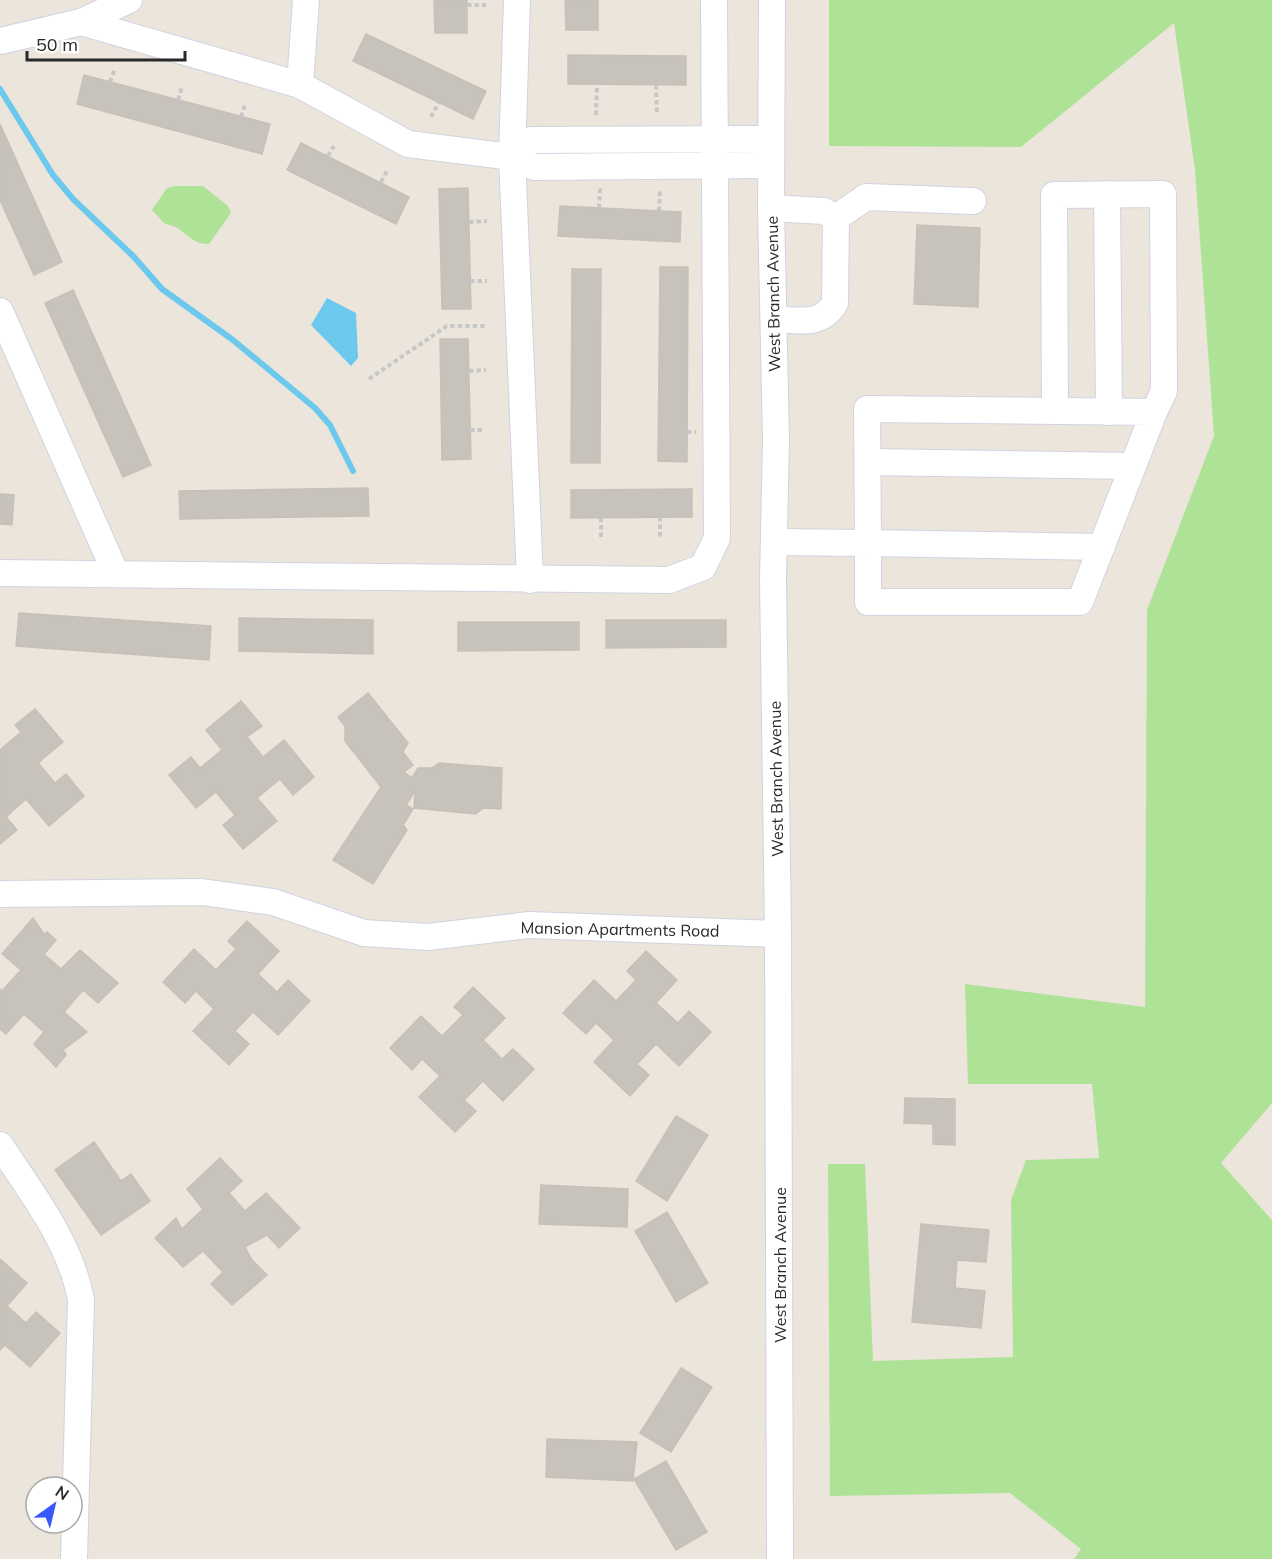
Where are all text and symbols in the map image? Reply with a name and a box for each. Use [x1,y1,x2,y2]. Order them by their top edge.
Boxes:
scale bar [27,24,184,62]
text: 50 m [36,33,78,56]
street label: West Branch Avenue [762,216,784,372]
street label: West Branch Avenue [765,701,787,857]
street label: Mansion Apartments Road [520,917,720,941]
street label: West Branch Avenue [770,1187,790,1343]
north arrow [24,1475,84,1535]
text: N [52,1481,73,1504]

